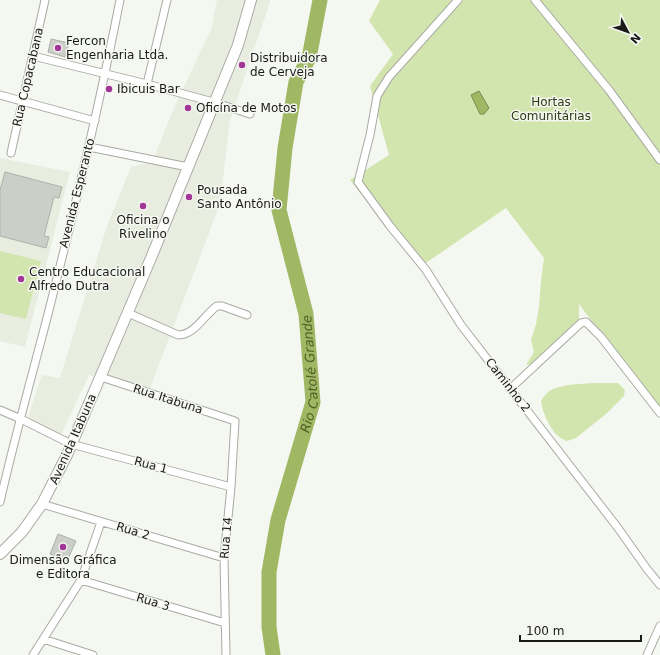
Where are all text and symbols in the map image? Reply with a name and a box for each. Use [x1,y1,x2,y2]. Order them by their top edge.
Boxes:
north arrow [608,12,648,52]
street label: Rua Copacabana [10,26,46,128]
text: N [627,30,643,46]
place label: Fercon Engenharia Ltda. [66,34,168,62]
marker: Fercon Engenharia Ltda. [53,43,63,53]
place label: Distribuidora de Cerveja [250,51,328,79]
marker: Distribuidora de Cerveja [237,60,247,70]
place label: Ibicuis Bar [117,82,180,96]
marker: Ibicuis Bar [104,84,114,94]
park label: Hortas Comunitárias [511,95,591,123]
place label: Oficína de Motos [196,101,297,115]
marker: Oficína de Motos [183,103,193,113]
street label: Avenida Esperanto [57,137,97,249]
place label: Pousada Santo Antônio [197,183,282,211]
marker: Pousada Santo Antônio [184,192,194,202]
marker: Oficina o Rivelino [138,201,148,211]
place label: Oficina o Rivelino [116,213,170,241]
place label: Centro Educacional Alfredo Dutra [29,265,145,293]
marker: Centro Educacional Alfredo Dutra [16,274,26,284]
water label: Rio Catolé Grande [297,315,321,434]
street label: Caminho 2 [483,355,533,415]
street label: Rua Itabuna [131,381,205,417]
street label: Avenida Itabuna [47,392,99,486]
street label: Rua 1 [133,454,169,476]
street label: Rua 14 [217,517,235,559]
street label: Rua 2 [115,519,151,543]
marker: Dimensão Gráfica e Editora [58,542,68,552]
place label: Dimensão Gráfica e Editora [9,553,117,581]
street label: Rua 3 [135,590,171,614]
scale bar [520,617,641,643]
text: 100 m [526,624,564,638]

